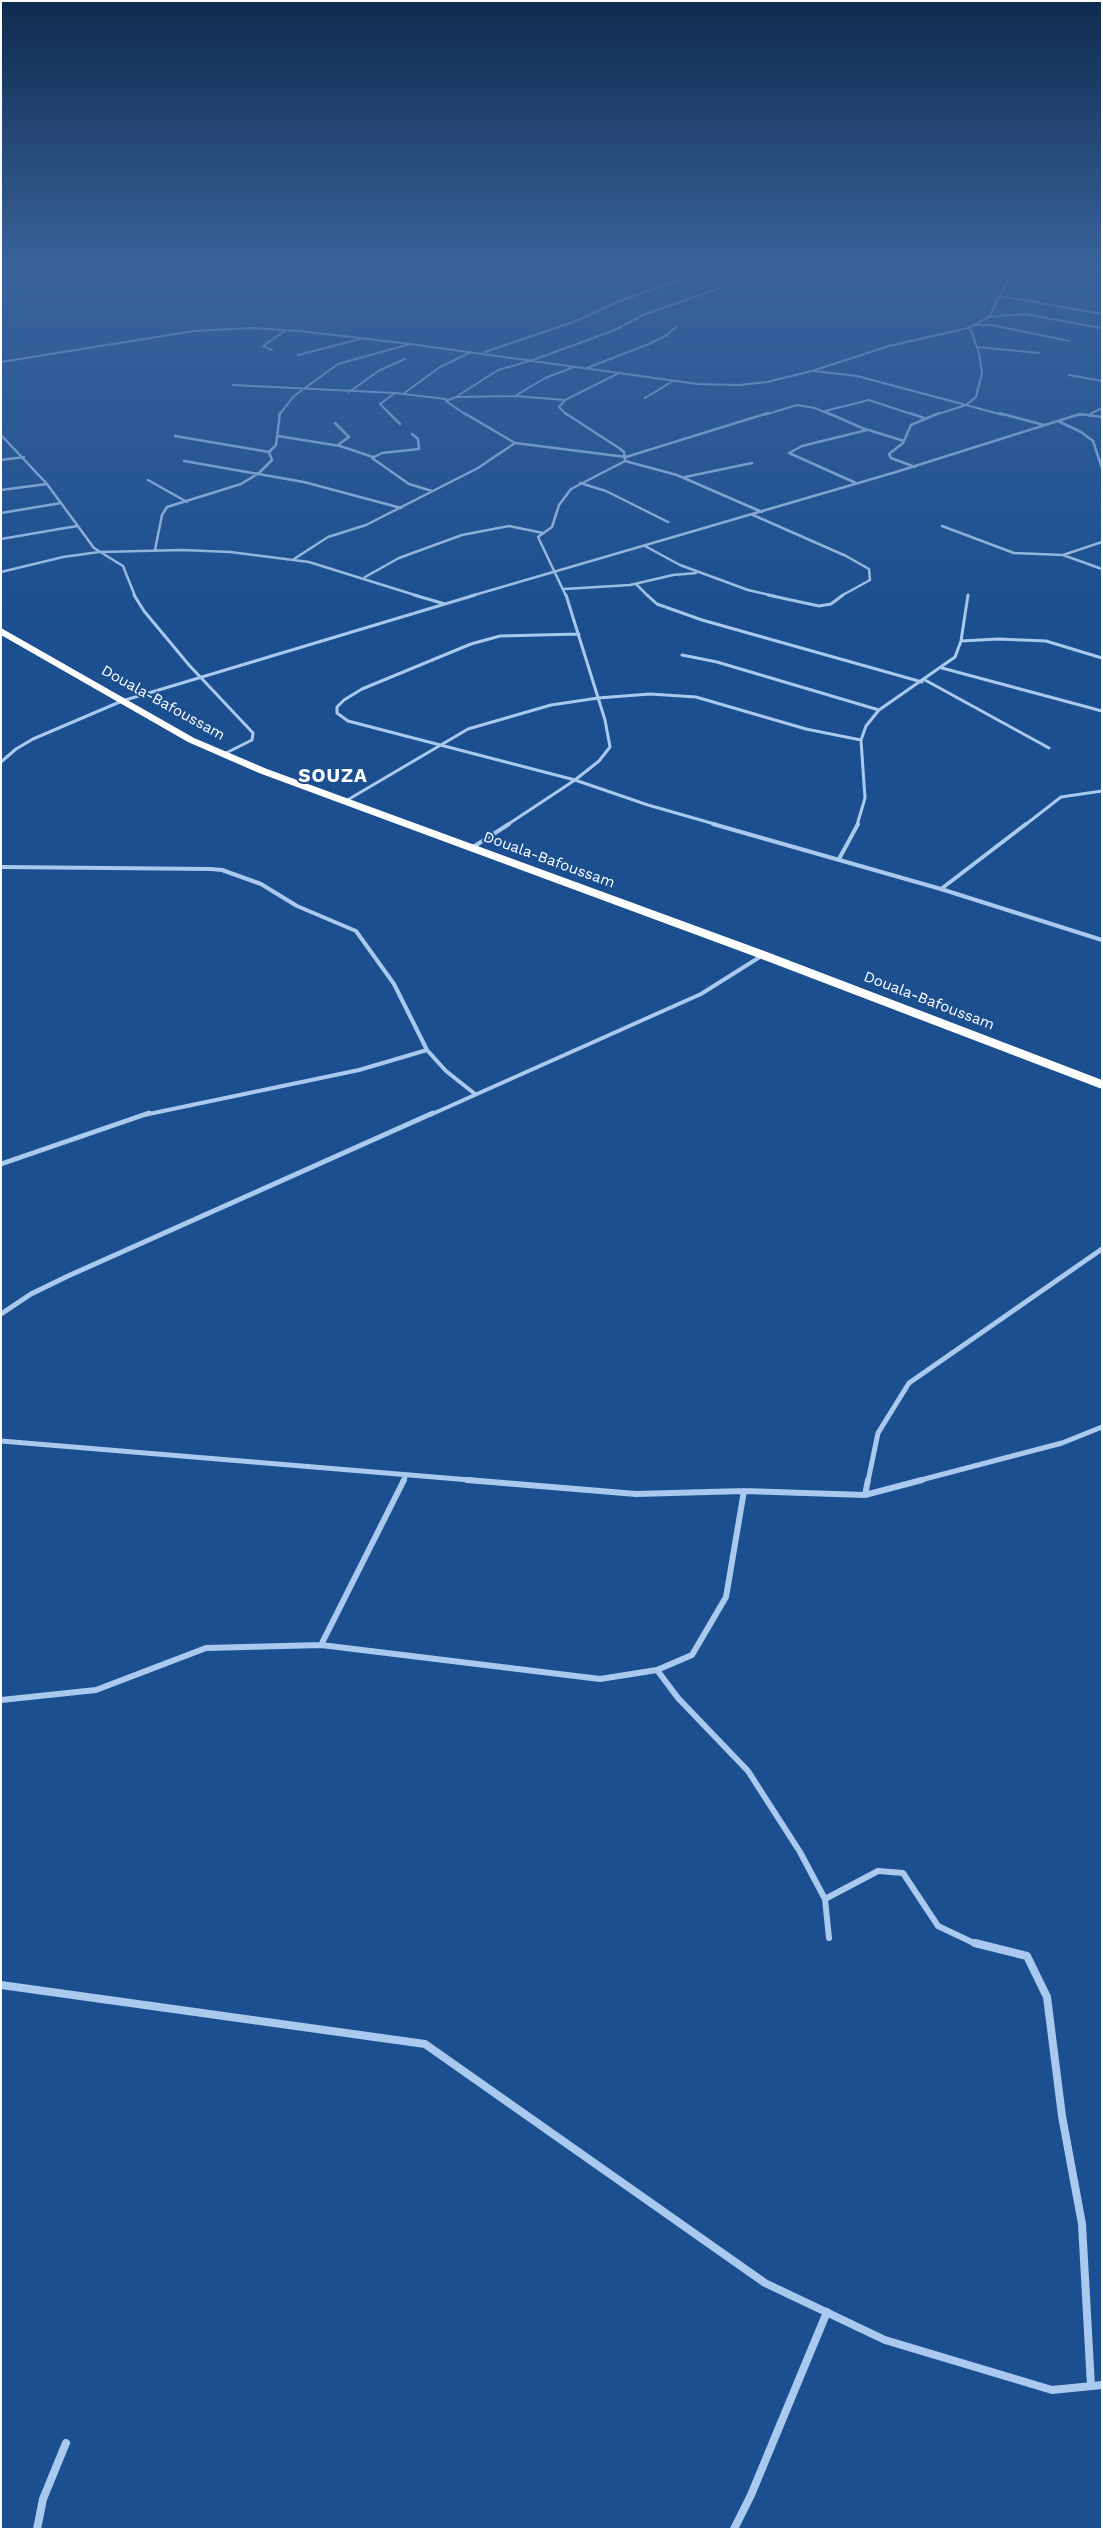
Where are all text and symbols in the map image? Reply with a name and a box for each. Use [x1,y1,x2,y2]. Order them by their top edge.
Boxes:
street label: Douala-Bafoussam [98,661,228,745]
district label: SOUZA [298,765,368,787]
street label: Douala-Bafoussam [481,828,617,892]
street label: Douala-Bafoussam [861,968,997,1034]

